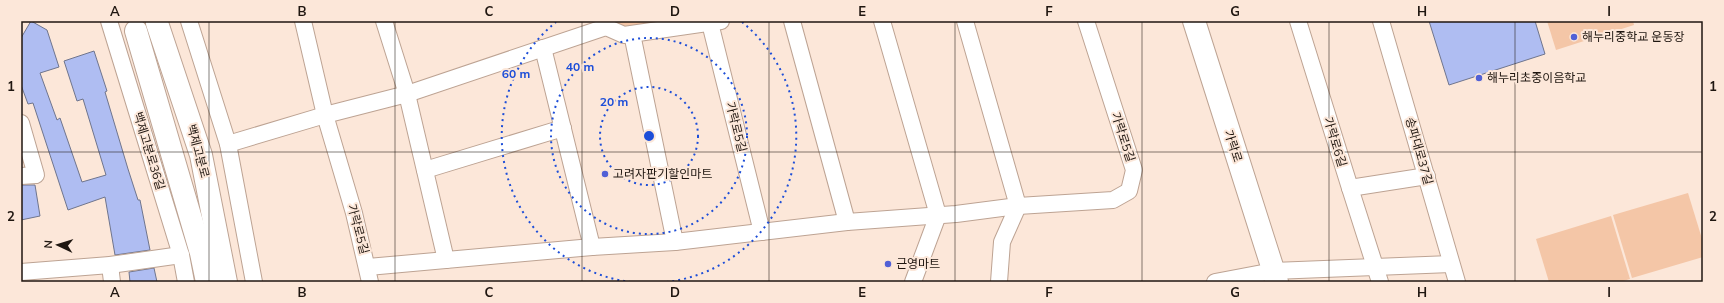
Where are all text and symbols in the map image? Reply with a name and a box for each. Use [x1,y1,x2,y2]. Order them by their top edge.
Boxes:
text: A [110,3,120,19]
text: B [298,3,307,19]
text: C [485,3,494,19]
text: D [670,3,680,19]
text: E [858,3,866,19]
text: F [1045,3,1053,19]
text: G [1230,3,1240,19]
text: H [1417,3,1427,19]
text: I [1607,3,1611,19]
place label: 해누리중학교 운동장 [1582,29,1685,44]
marker: 해누리중학교 운동장 [1569,32,1579,42]
text: 40 m [566,59,594,74]
text: 60 m [502,66,530,81]
place label: 해누리초중이음학교 [1487,70,1586,85]
marker: 해누리초중이음학교 [1474,73,1484,83]
text: 1 [7,78,15,94]
text: 1 [1709,78,1717,94]
text: 20 m [600,94,628,109]
street label: 가락로5길 [723,100,750,154]
street label: 백제고분로36길 [131,110,168,192]
street label: 가락로5길 [1108,110,1139,164]
street label: 가락로6길 [1321,115,1350,169]
street label: 송파대로37길 [1403,115,1436,186]
street label: 백제고분로 [184,122,213,179]
street label: 가락로 [1221,128,1246,164]
centre of rings [642,129,656,143]
place label: 고려자판기할인마트 [613,166,712,181]
marker: 고려자판기할인마트 [600,169,610,179]
street label: 가락로5길 [345,202,372,256]
text: 2 [7,208,15,224]
text: 2 [1709,208,1717,224]
north arrow [38,225,78,265]
text: N [41,240,55,249]
place label: 근영마트 [896,256,940,271]
marker: 근영마트 [883,259,893,269]
text: A [110,284,120,300]
text: B [298,284,307,300]
text: C [485,284,494,300]
text: D [670,284,680,300]
text: E [858,284,866,300]
text: F [1045,284,1053,300]
text: G [1230,284,1240,300]
text: H [1417,284,1427,300]
text: I [1607,284,1611,300]

